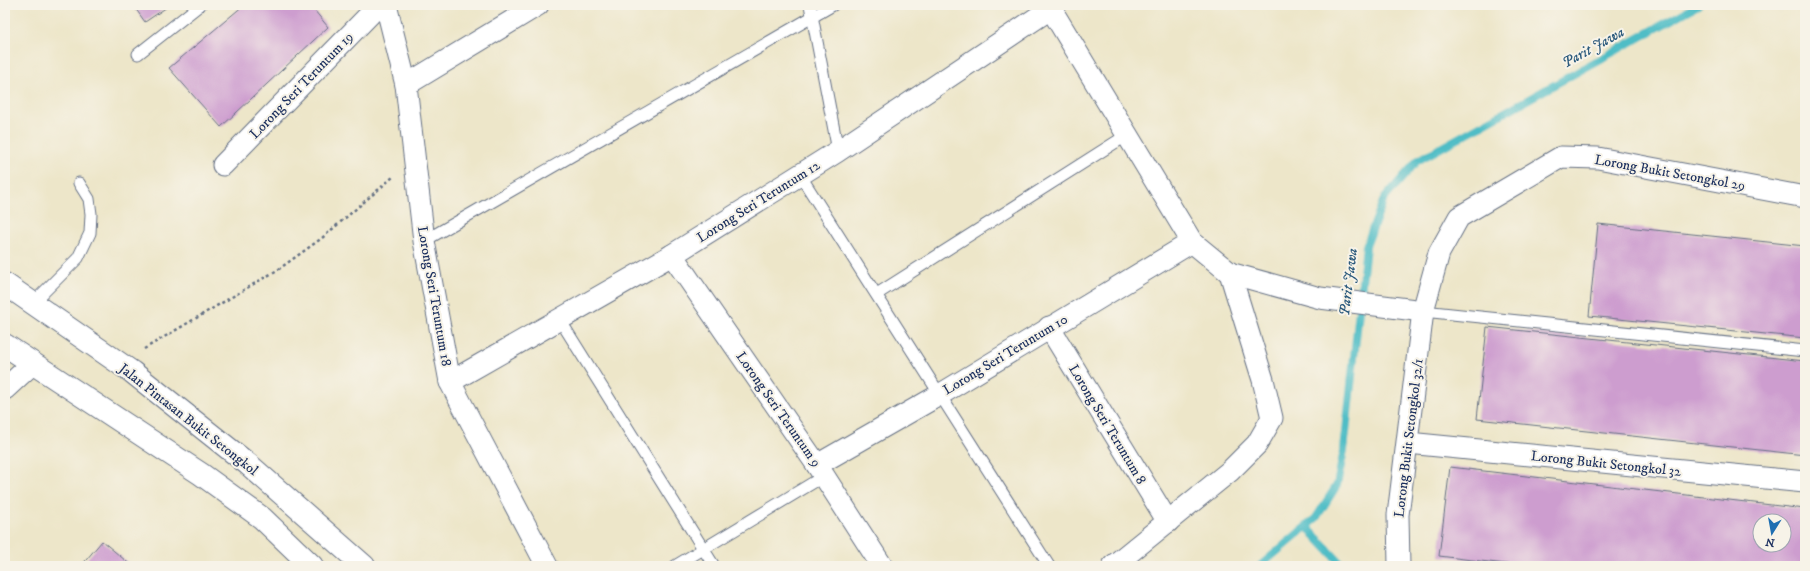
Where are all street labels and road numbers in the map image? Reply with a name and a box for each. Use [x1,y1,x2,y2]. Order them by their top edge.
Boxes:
street label: Lorong Seri Teruntum 19 [246,28,358,143]
street label: Lorong Bukit Setongkol 29 [1593,151,1747,195]
street label: Lorong Seri Teruntum 12 [694,157,824,247]
street label: Lorong Seri Teruntum 18 [413,225,455,368]
street label: Lorong Seri Teruntum 10 [940,310,1071,399]
street label: Lorong Seri Teruntum 9 [732,348,825,471]
street label: Lorong Bukit Setongkol 32/1 [1390,358,1428,519]
street label: Jalan Pintasan Bukit Setongkol [113,359,262,480]
street label: Lorong Seri Teruntum 8 [1064,361,1150,488]
street label: Lorong Bukit Setongkol 32 [1530,447,1682,481]

